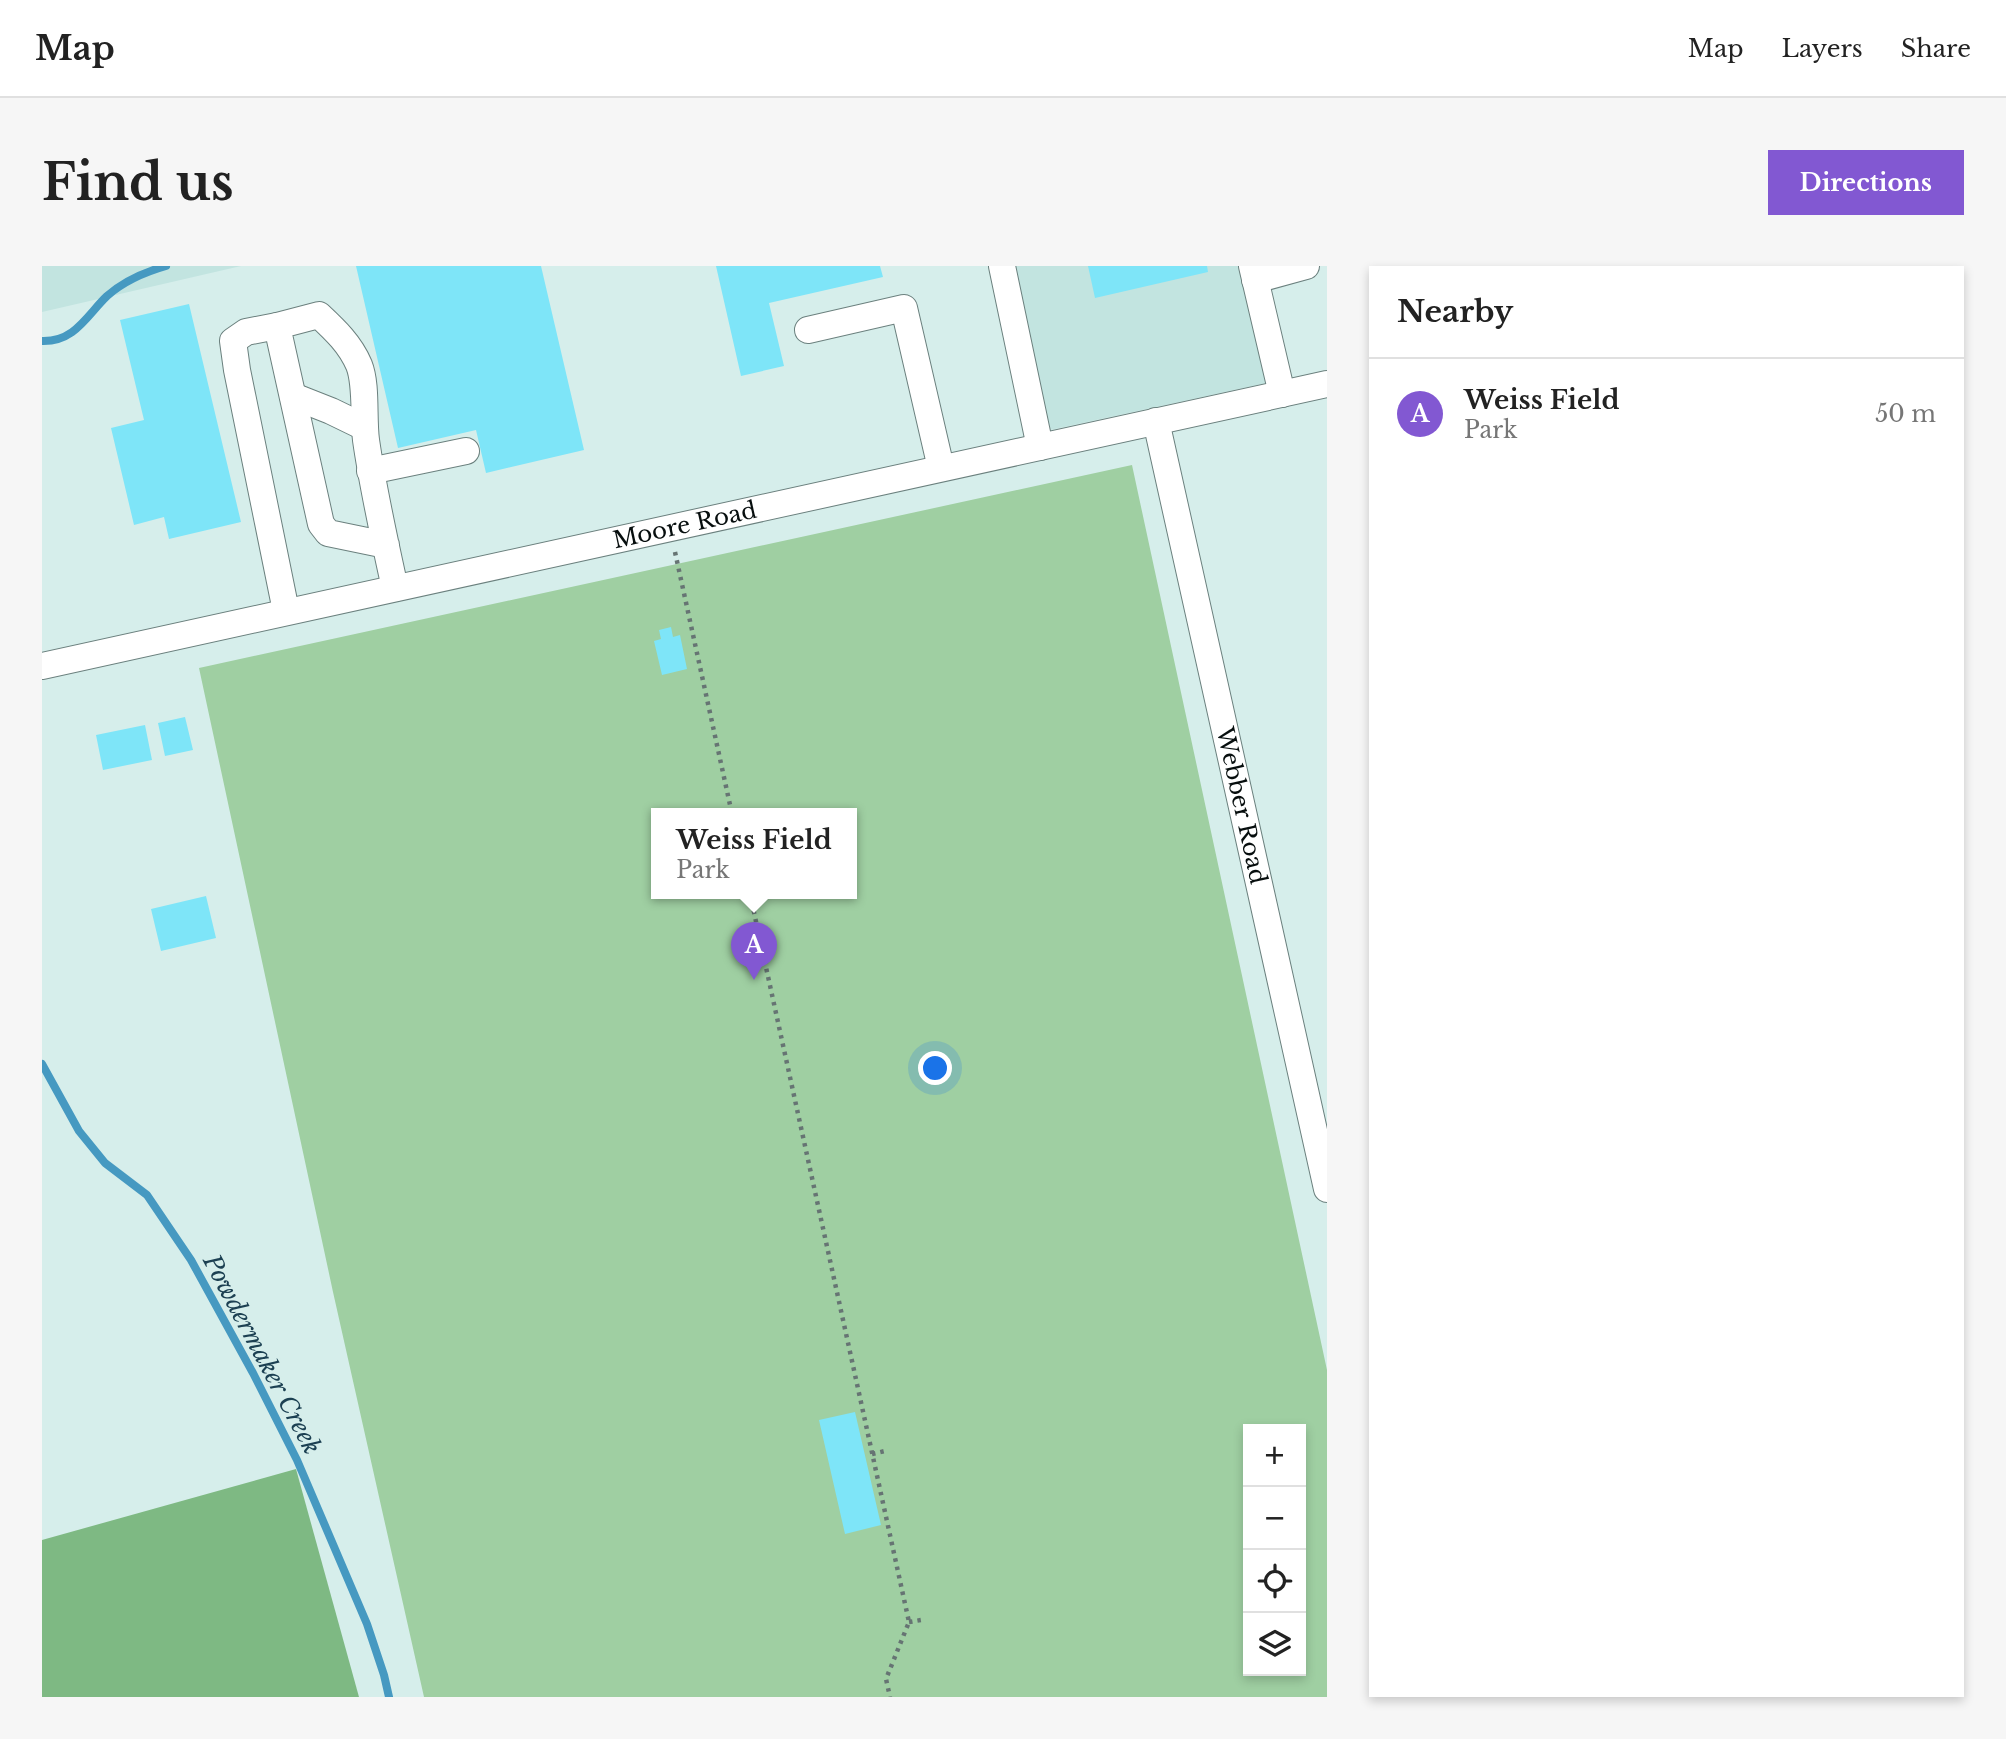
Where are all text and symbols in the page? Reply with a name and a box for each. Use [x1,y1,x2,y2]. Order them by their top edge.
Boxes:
text: Map [35,28,115,69]
text: Map [1688,34,1744,63]
text: Layers [1782,34,1863,63]
text: Share [1901,34,1971,63]
button: Directions [1768,150,1964,215]
text: Find us [42,152,234,213]
text: Nearby [1397,293,1513,330]
text: Weiss Field [1464,384,1619,416]
text: A [1411,400,1429,428]
text: 50 m [1875,400,1936,428]
text: Park [1464,416,1517,444]
street label: Moore Road [610,496,759,554]
street label: Webber Road [1210,723,1273,887]
popup [651,808,857,899]
text: Weiss Field [676,824,832,856]
text: Park [676,856,730,884]
pin: A [731,922,777,980]
your location [918,1051,952,1085]
water label: Powdermaker Creek [197,1248,327,1459]
map controls [1243,1424,1306,1676]
button: + [1243,1424,1306,1487]
button: − [1243,1487,1306,1550]
button: locate [1243,1550,1306,1613]
button: layers [1243,1613,1306,1676]

